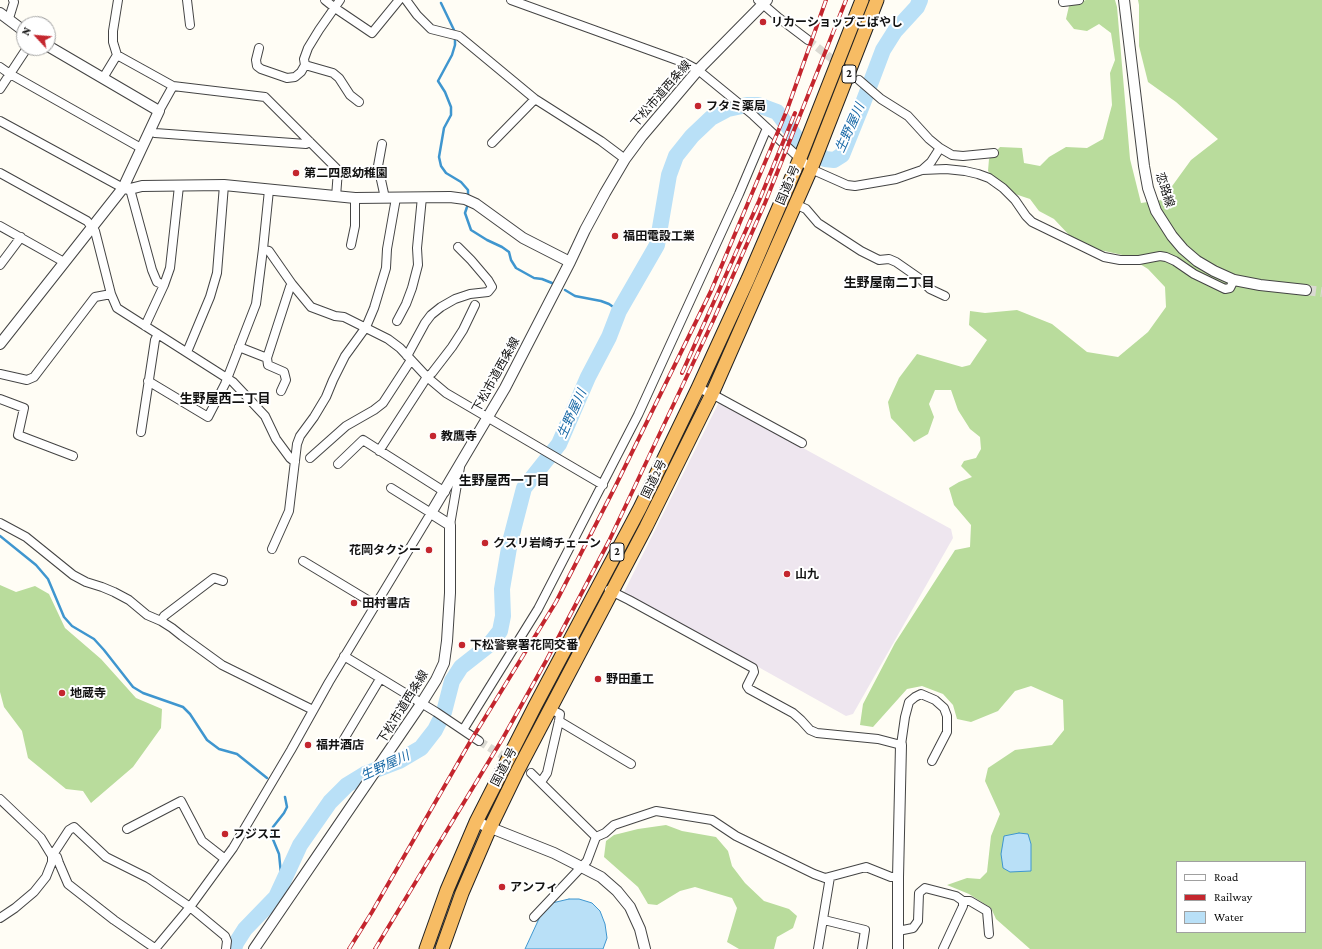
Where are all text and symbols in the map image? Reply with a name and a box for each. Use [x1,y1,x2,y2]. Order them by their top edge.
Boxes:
place label: リカーショップこばやし [771,15,903,29]
north arrow [16,16,56,56]
marker: リカーショップこばやし [758,17,768,27]
text: N [19,25,33,37]
street label: 下松市道西条線 [628,58,694,130]
road number: 2 [842,65,856,83]
place label: フタミ薬局 [706,99,766,113]
marker: フタミ薬局 [693,101,703,111]
water label: 生野屋川 [832,101,868,155]
street label: 国道2号 [773,163,803,207]
place label: 第二四恩幼稚園 [304,166,388,180]
marker: 第二四恩幼稚園 [291,168,301,178]
street label: 恋路線 [1153,171,1177,209]
place label: 福田電設工業 [623,229,695,243]
marker: 福田電設工業 [610,231,620,241]
district label: 生野屋南二丁目 [844,275,934,291]
street label: 下松市道西条線 [469,335,523,415]
water label: 生野屋川 [554,387,590,441]
district label: 生野屋西二丁目 [180,391,270,407]
place label: 教鷹寺 [441,429,477,443]
marker: 教鷹寺 [428,431,438,441]
street label: 国道2号 [638,457,670,501]
district label: 生野屋西一丁目 [459,473,549,489]
place label: クスリ岩崎チェーン [493,536,601,550]
marker: クスリ岩崎チェーン [480,538,490,548]
place label: 花岡タクシー [349,543,421,557]
road number: 2 [610,543,624,561]
marker: 花岡タクシー [424,545,434,555]
place label: 山九 [795,567,819,581]
marker: 山九 [782,569,792,579]
place label: 田村書店 [362,596,410,610]
marker: 田村書店 [349,598,359,608]
place label: 下松警察署花岡交番 [470,638,578,652]
marker: 下松警察署花岡交番 [457,640,467,650]
street label: 下松市道西条線 [375,668,431,746]
place label: 野田重工 [606,672,654,686]
marker: 野田重工 [593,674,603,684]
place label: 地蔵寺 [70,686,106,700]
marker: 地蔵寺 [57,688,67,698]
place label: 福井酒店 [316,738,364,752]
marker: 福井酒店 [303,740,313,750]
street label: 国道2号 [488,745,520,789]
water label: 生野屋川 [358,748,412,784]
place label: フジスエ [233,827,281,841]
marker: フジスエ [220,829,230,839]
legend [1176,861,1306,933]
text: Road [1214,870,1238,884]
place label: アンフィ [510,880,558,894]
marker: アンフィ [497,882,507,892]
text: Railway [1214,890,1252,904]
text: Water [1214,910,1243,924]

